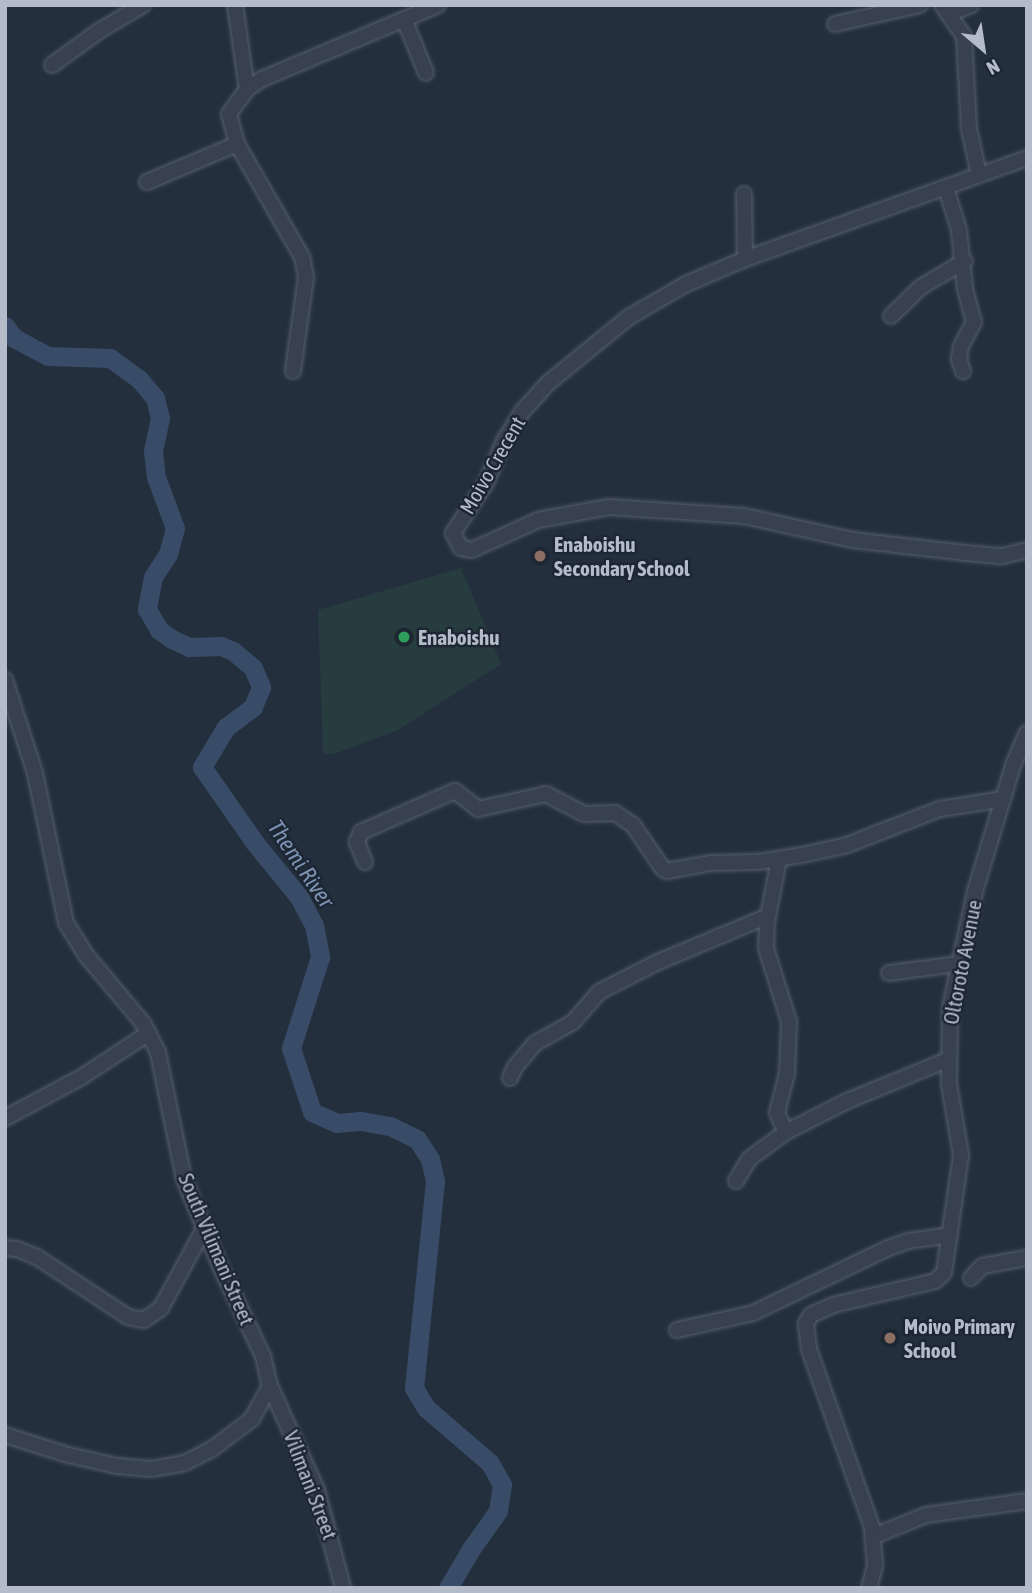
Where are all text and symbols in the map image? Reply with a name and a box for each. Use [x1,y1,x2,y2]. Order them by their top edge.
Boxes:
north arrow [948,14,1018,84]
text: N [983,55,1003,80]
street label: Moivo Crecent [454,412,530,518]
place label: Enaboishu Secondary School [554,531,690,581]
marker: Enaboishu Secondary School [532,548,548,564]
place label: Enaboishu [418,624,499,650]
marker: Enaboishu [396,629,412,645]
water label: Themi River [262,815,340,913]
street label: Oltoroto Avenue [938,898,986,1026]
street label: South Vilimani Street [174,1169,260,1329]
place label: Moivo Primary School [904,1313,1015,1363]
marker: Moivo Primary School [882,1330,898,1346]
street label: Vilimani Street [279,1427,343,1543]

